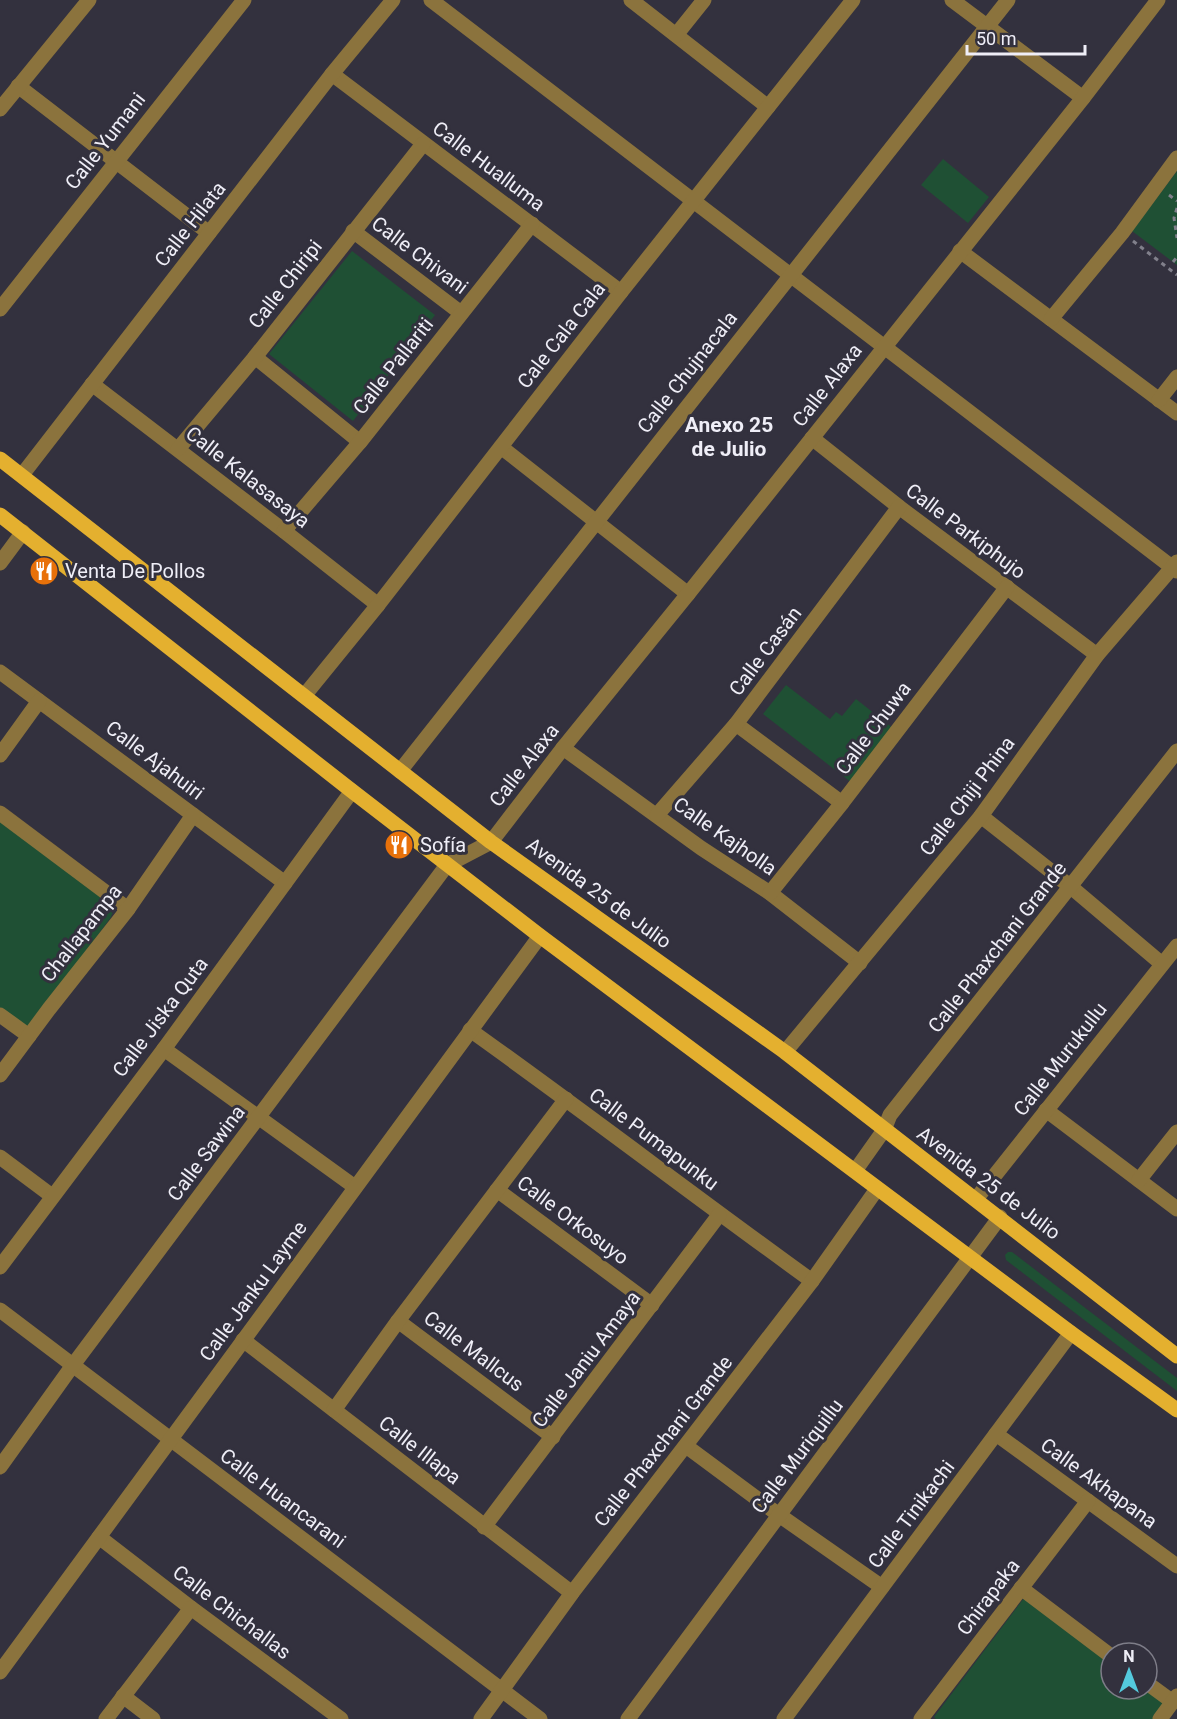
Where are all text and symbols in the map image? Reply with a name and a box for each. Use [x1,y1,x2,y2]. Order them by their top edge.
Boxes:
scale bar [967,18,1086,56]
text: 50 m [976,28,1016,49]
street label: Calle Yumani [60,88,150,194]
street label: Calle Hualluma [428,116,550,216]
street label: Calle Hilata [149,177,231,271]
street label: Calle Chivani [367,211,473,299]
street label: Calle Chiripi [243,235,327,333]
street label: Cale Cala Cala [512,277,610,393]
street label: Calle Chujnacala [632,306,742,438]
street label: Calle Pallariti [348,313,438,419]
street label: Calle Alaxa [787,339,867,431]
district label: Anexo 25 de Julio [685,413,773,461]
street label: Calle Kalasasaya [181,421,315,533]
street label: Calle Parkiphujo [901,478,1031,584]
restaurant icon: Venta De Pollos [28,555,60,587]
place label: Venta De Pollos [65,559,205,583]
street label: Calle Casán [724,602,806,700]
street label: Calle Chuwa [830,677,916,779]
street label: Calle Ajahuiri [101,715,209,805]
street label: Calle Alaxa [484,719,564,811]
street label: Calle Chiji Phina [914,732,1020,860]
street label: Calle Kajholla [669,792,781,880]
restaurant icon: Sofía [383,829,415,861]
street label: Avenida 25 de Julio [522,832,676,954]
place label: Sofía [420,833,466,857]
street label: Calle Phaxchani Grande [923,857,1071,1037]
street label: Challapampa [35,879,127,987]
street label: Calle Jiska Quta [107,952,213,1082]
street label: Calle Murukullu [1008,997,1112,1121]
street label: Calle Pumapunku [585,1083,723,1195]
street label: Calle Sawina [162,1100,250,1206]
street label: Avenida 25 de Julio [913,1121,1065,1245]
street label: Calle Orkosuyo [513,1170,633,1270]
street label: Calle Janku Layme [194,1216,312,1366]
street label: Calle Janiu Amaya [527,1286,645,1432]
street label: Calle Mallcus [419,1306,529,1396]
street label: Calle Phaxchani Grande [589,1351,737,1531]
street label: Calle Muriquillu [746,1394,848,1518]
street label: Calle Illapa [374,1411,466,1489]
street label: Calle Akhapana [1036,1433,1162,1533]
street label: Calle Huancarani [216,1443,350,1553]
street label: Calle Tinikachi [863,1455,959,1573]
street label: Chirapaka [952,1554,1024,1640]
street label: Calle Chichallas [168,1560,296,1664]
north arrow [1099,1641,1159,1701]
text: N [1123,1647,1135,1666]

